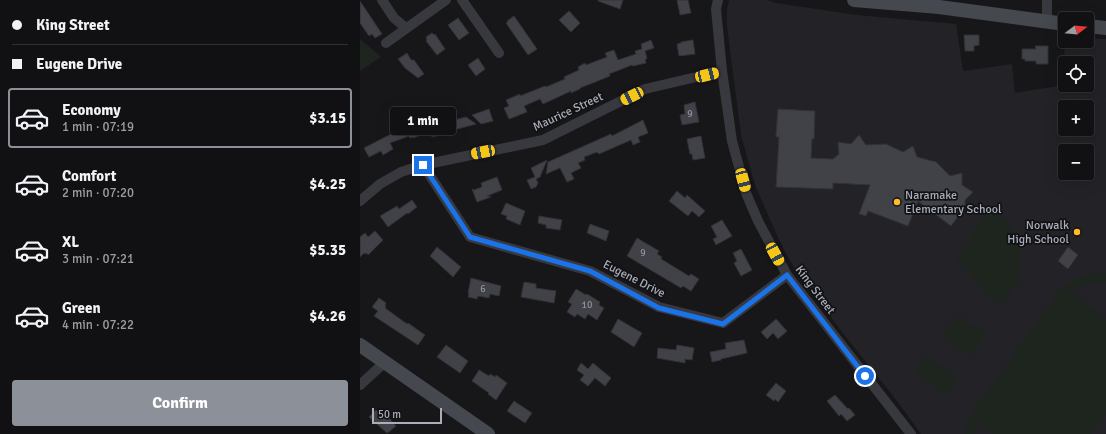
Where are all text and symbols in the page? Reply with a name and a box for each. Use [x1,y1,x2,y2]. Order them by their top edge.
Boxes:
north arrow [1058,12,1094,48]
map controls [1058,12,1094,180]
text: King Street [36,16,110,34]
text: Eugene Drive [36,55,122,73]
button: locate [1058,56,1094,92]
car [694,66,720,84]
car [619,85,645,107]
street label: Maurice Street [531,89,605,135]
icon: car [14,100,50,136]
button: + [1058,100,1094,136]
text: Economy [62,101,121,119]
callout: 1 min [390,107,456,135]
house number: 9 [687,108,693,120]
text: $3.15 [309,109,346,127]
text: 1 min [407,113,439,129]
text: 1 min · 07:19 [62,119,134,135]
car [470,144,496,160]
button: − [1058,144,1094,180]
route end [414,156,432,174]
icon: car [14,166,50,202]
text: Comfort [62,167,116,185]
car [734,167,752,193]
text: $4.25 [309,175,346,193]
text: 2 min · 07:20 [62,185,134,201]
place label: Naramake Elementary School [905,188,1002,217]
marker: Naramake Elementary School [892,197,902,207]
place label: Norwalk High School [1007,218,1069,247]
marker: Norwalk High School [1072,227,1082,237]
icon: car [14,232,50,268]
text: XL [62,233,79,251]
text: $5.35 [309,241,346,259]
car [764,241,786,267]
house number: 9 [640,247,646,259]
text: 3 min · 07:21 [62,251,134,267]
street label: Eugene Drive [600,257,668,301]
street label: King Street [792,263,838,317]
house number: 6 [480,283,486,295]
icon: car [14,298,50,334]
text: Green [62,299,101,317]
house number: 10 [582,299,592,311]
text: $4.26 [309,307,346,325]
text: 4 min · 07:22 [62,317,134,333]
route start [856,367,874,385]
button: Confirm [12,380,348,426]
scale bar [372,406,442,425]
text: 50 m [378,408,401,421]

